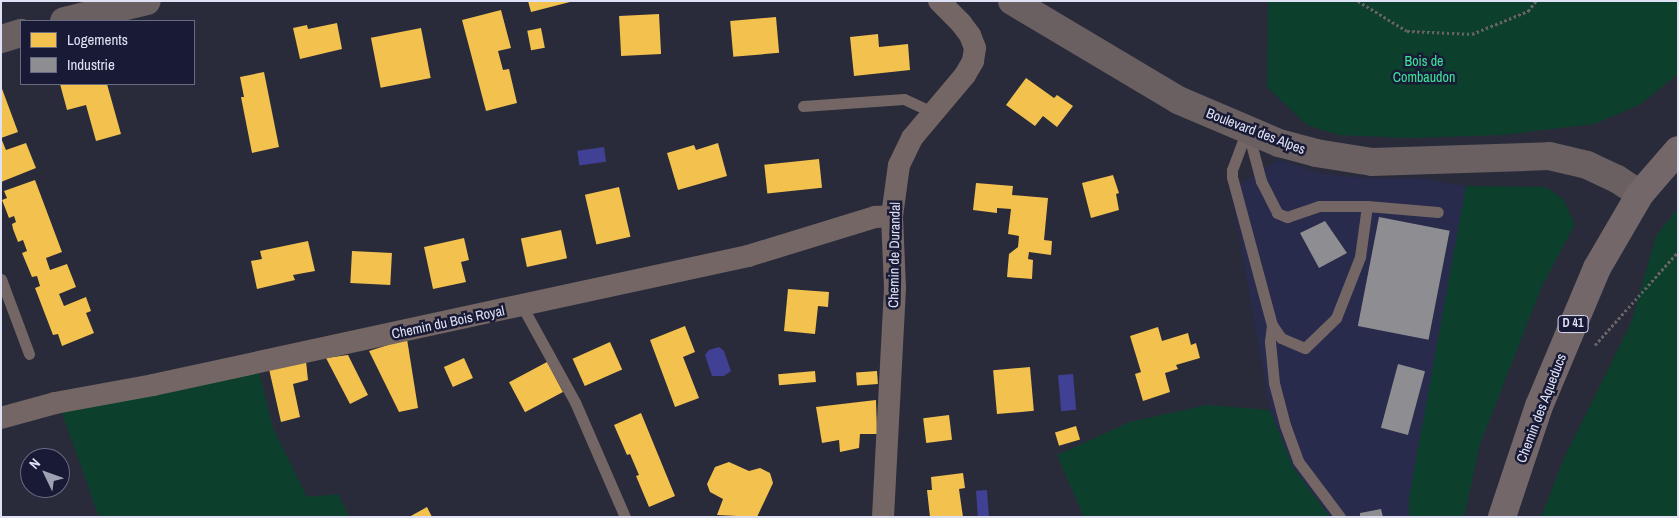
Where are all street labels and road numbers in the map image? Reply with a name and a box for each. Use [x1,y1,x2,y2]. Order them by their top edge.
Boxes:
street label: Boulevard des Alpes [1204,104,1308,158]
street label: Chemin de Durandal [885,202,903,308]
street label: Chemin du Bois Royal [390,302,506,342]
road number: D 41 [1557,314,1589,334]
street label: Chemin des Aqueducs [1512,351,1570,465]

